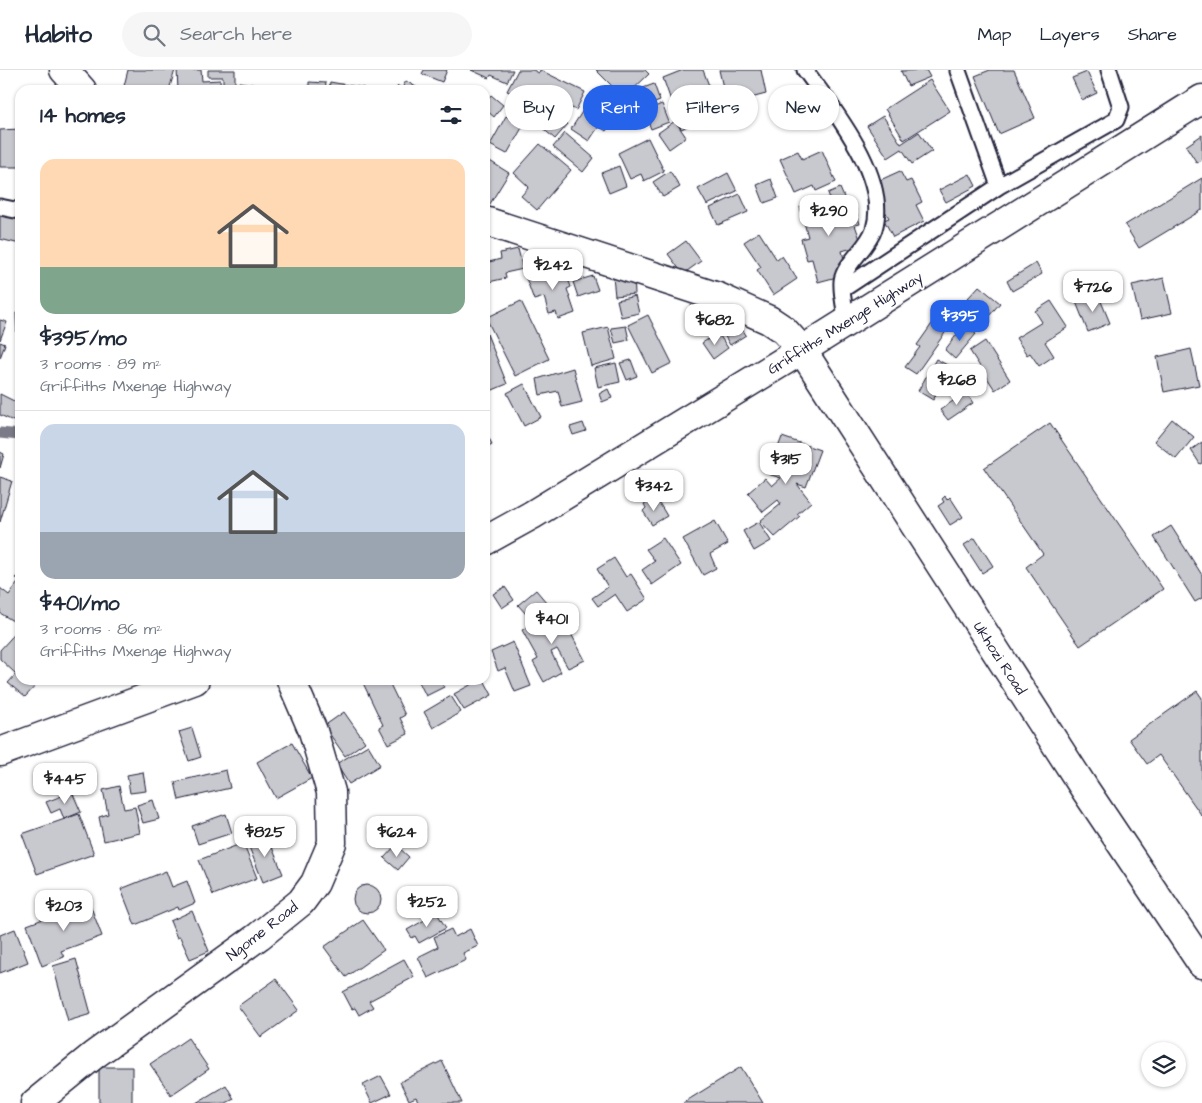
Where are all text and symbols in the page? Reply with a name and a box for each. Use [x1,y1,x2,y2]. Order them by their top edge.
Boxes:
search box [122,12,472,57]
text: Habito [25,18,92,52]
icon: search [140,21,168,49]
text: Search here [180,21,292,48]
text: Map [977,22,1011,47]
text: Layers [1039,22,1100,47]
text: Share [1128,22,1177,47]
chip: Buy [505,85,573,130]
chip: Rent [583,85,658,130]
chip: Filters [668,85,758,130]
chip: New [768,85,839,130]
text: 14 homes [40,101,126,130]
icon: filters [437,101,465,129]
icon: home [208,191,298,281]
pin: $290 [799,194,859,237]
text: $290 [810,200,848,222]
pin: $242 [523,248,583,291]
text: $242 [534,254,572,276]
street label: Griffiths Mxenge Highway [764,267,927,381]
pin: $726 [1063,270,1123,313]
text: $726 [1074,276,1112,298]
pin: $395 [930,300,990,342]
pin: $682 [685,304,745,346]
text: $395 [941,305,979,327]
text: $682 [696,309,734,331]
text: $395/mo [40,324,127,353]
text: 3 rooms · 89 m² [40,353,161,375]
pin: $268 [927,364,987,406]
text: $268 [938,369,976,391]
text: Griffiths Mxenge Highway [40,375,231,397]
pin: $315 [756,442,816,485]
text: $315 [771,448,801,470]
icon: home [208,457,298,547]
pin: $342 [624,470,684,512]
text: $342 [635,475,673,497]
text: $401/mo [40,589,120,618]
pin: $401 [522,602,582,645]
text: $401 [536,608,568,630]
street label: Ukhozi Road [968,617,1031,699]
text: 3 rooms · 86 m² [40,618,162,640]
text: Griffiths Mxenge Highway [40,640,231,662]
pin: $445 [35,762,95,805]
text: $445 [44,768,86,790]
pin: $825 [235,816,295,858]
pin: $624 [367,816,427,858]
text: $825 [245,821,285,843]
text: $624 [378,821,416,843]
pin: $252 [397,886,457,928]
pin: $203 [34,890,94,932]
text: $252 [408,891,446,913]
text: $203 [46,895,82,917]
street label: Ngome Road [222,897,303,967]
map controls [1141,1042,1186,1087]
button: layers [1141,1042,1186,1087]

